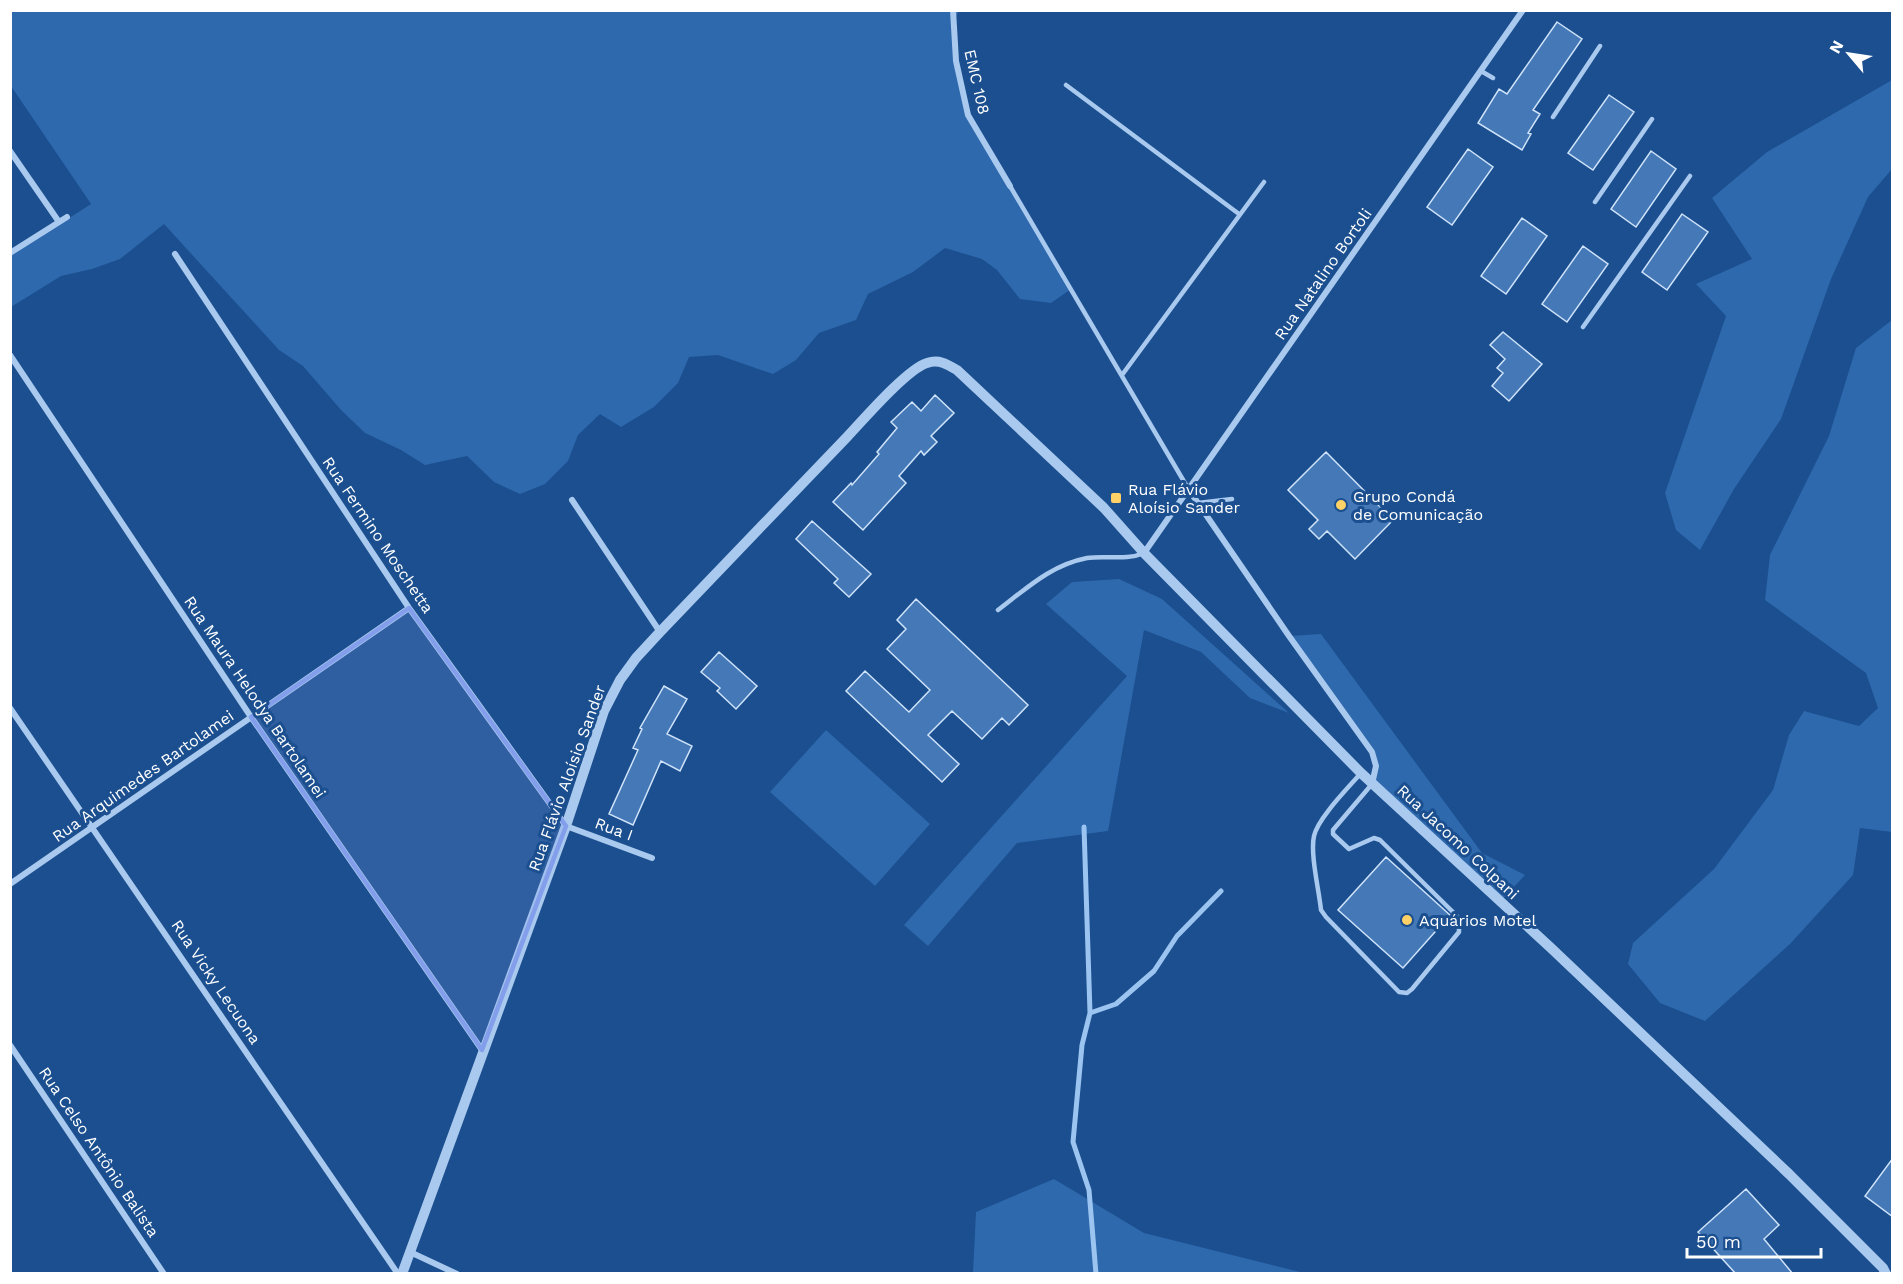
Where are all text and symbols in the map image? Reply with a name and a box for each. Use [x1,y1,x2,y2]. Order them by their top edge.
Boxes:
north arrow [1819,24,1879,84]
text: N [1825,37,1848,57]
street label: EMC 108 [960,48,994,116]
street label: Rua Natalino Bortoli [1270,205,1376,343]
street label: Rua Fermino Moschetta [319,453,437,617]
place label: Rua Flávio Aloísio Sander [1128,480,1240,517]
place label: Grupo Condá de Comunicação [1353,487,1483,524]
marker: Rua Flávio Aloísio Sander [1109,491,1123,505]
marker: Grupo Condá de Comunicação [1334,498,1348,512]
street label: Rua Maura Helodya Bartolamei [180,592,330,802]
street label: Rua Flávio Aloísio Sander [524,682,610,874]
street label: Rua Arquimedes Bartolamei [49,706,237,846]
street label: Rua Jacomo Colpani [1393,781,1523,903]
street label: Rua I [592,813,636,845]
place label: Aquários Motel [1419,911,1537,930]
marker: Aquários Motel [1400,913,1414,927]
street label: Rua Vicky Lecuona [167,916,265,1048]
street label: Rua Celso Antônio Balista [35,1063,163,1241]
scale bar [1687,1221,1820,1259]
text: 50 m [1696,1231,1741,1252]

